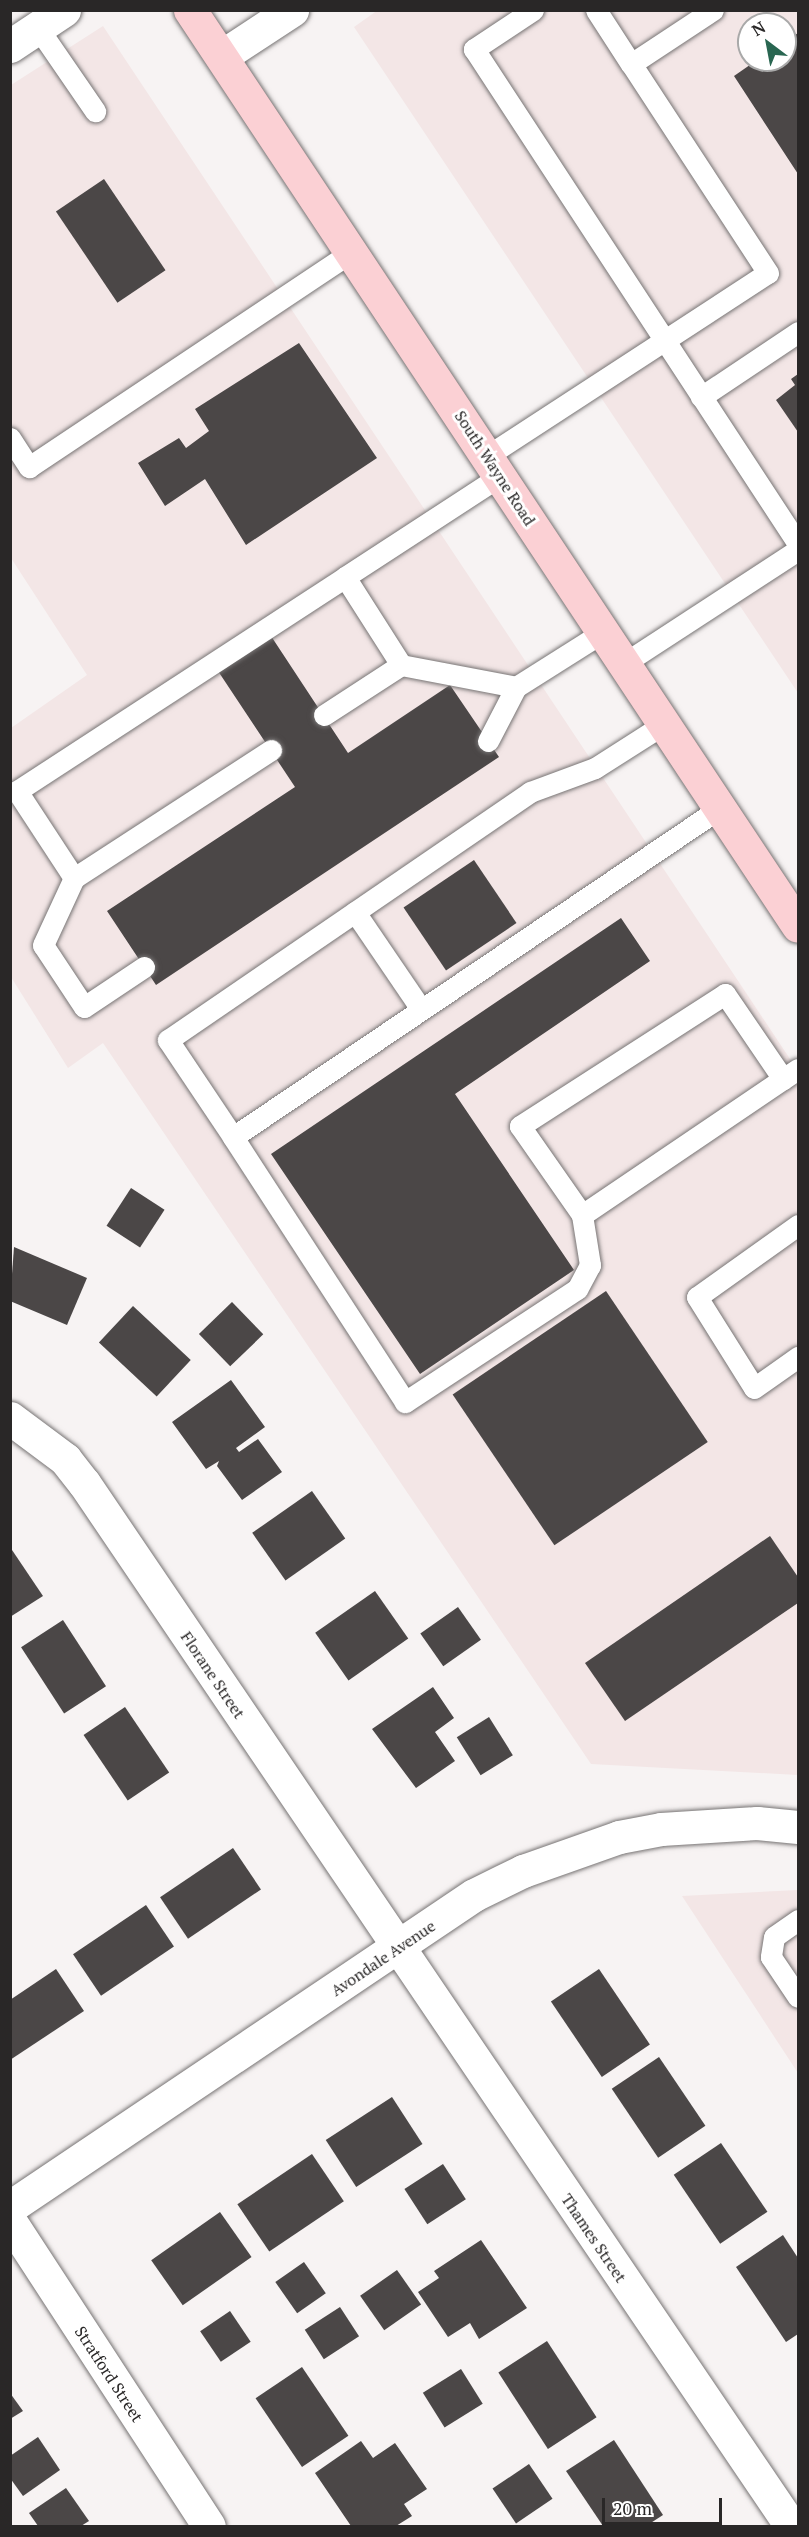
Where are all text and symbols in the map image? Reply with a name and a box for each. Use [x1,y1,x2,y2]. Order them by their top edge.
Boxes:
north arrow [737,12,797,72]
text: N [748,16,769,41]
street label: South Wayne Road [451,407,539,529]
street label: Florane Street [177,1628,249,1722]
street label: Avondale Avenue [327,1916,439,2000]
street label: Thames Street [557,2190,631,2286]
street label: Stratford Street [71,2323,147,2425]
scale bar [605,2486,725,2524]
text: 20 m [613,2496,652,2520]

